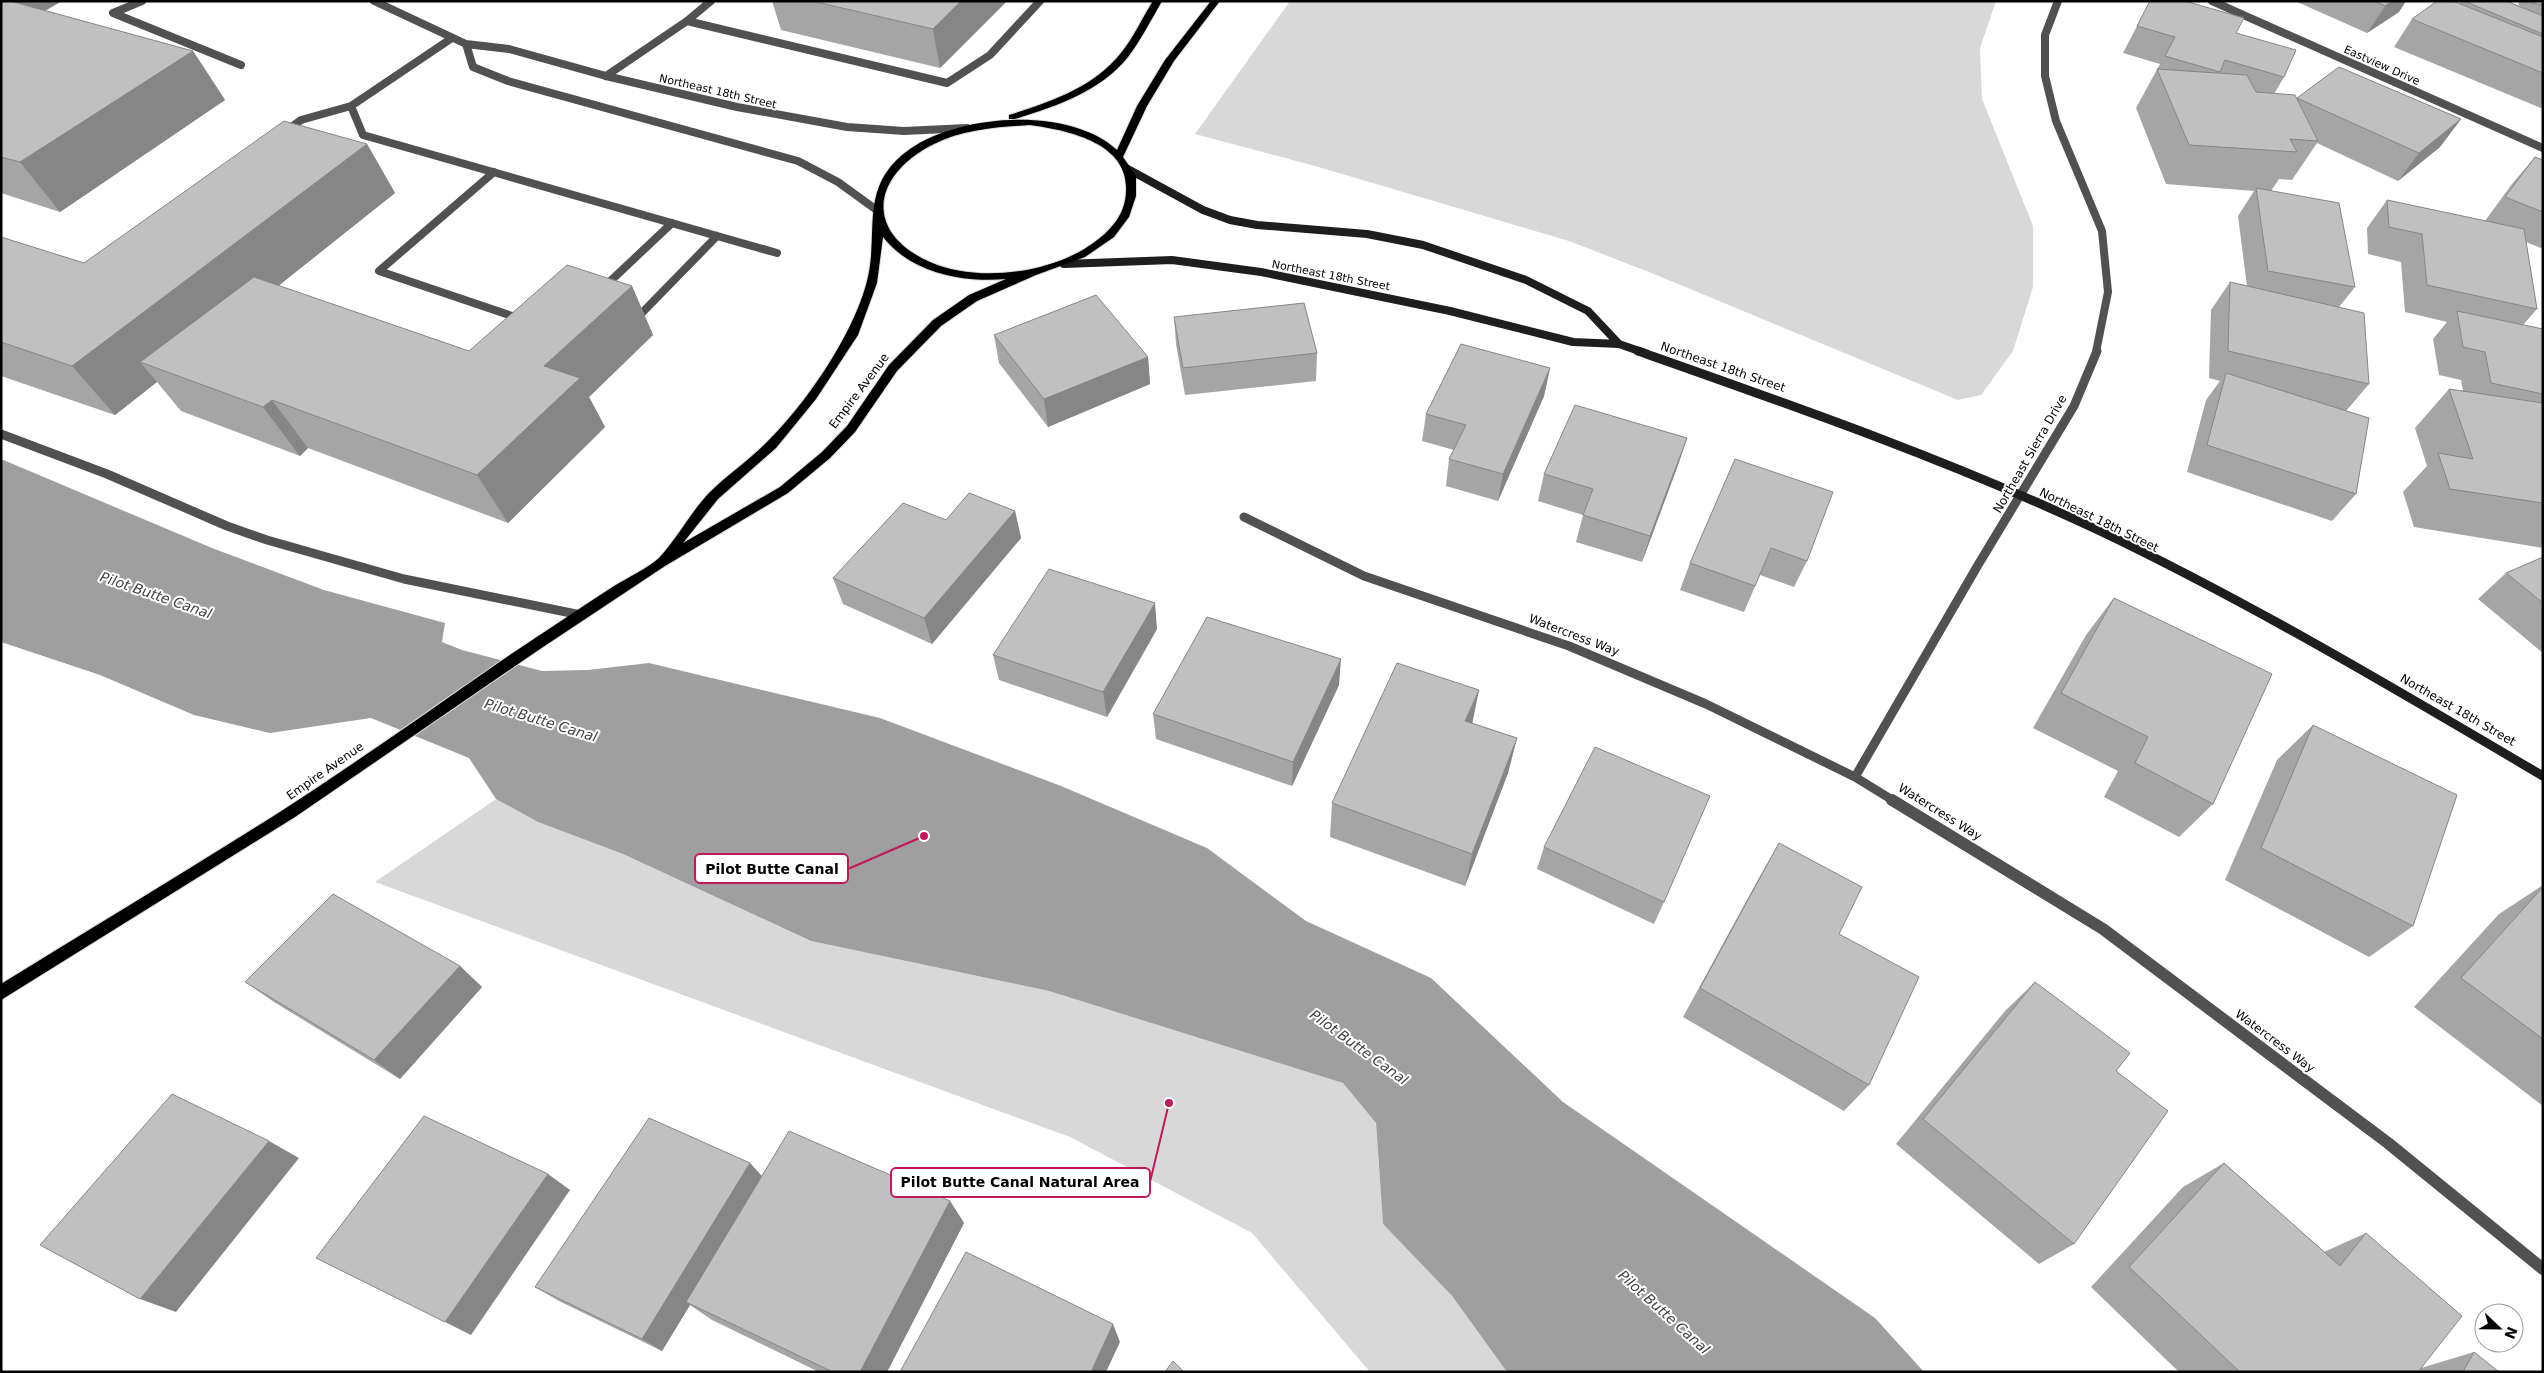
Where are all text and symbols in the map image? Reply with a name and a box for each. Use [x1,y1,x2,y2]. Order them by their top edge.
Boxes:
street label: Eastview Drive [2342,43,2422,88]
street label: Northeast 18th Street [658,72,778,111]
street label: Northeast 18th Street [1271,258,1392,293]
street label: Northeast 18th Street [1659,339,1787,395]
street label: Empire Avenue [826,351,892,431]
street label: Northeast Sierra Drive [1990,392,2070,516]
street label: Northeast 18th Street [2037,485,2161,555]
water label: Pilot Butte Canal [98,568,214,622]
street label: Watercress Way [1527,611,1621,659]
street label: Northeast 18th Street [2398,671,2518,749]
water label: Pilot Butte Canal [483,695,599,745]
street label: Empire Avenue [284,739,366,803]
street label: Watercress Way [1896,781,1984,843]
callout: Pilot Butte Canal [695,854,848,883]
text: Pilot Butte Canal [705,861,839,877]
water label: Pilot Butte Canal [1307,1006,1411,1088]
street label: Watercress Way [2233,1007,2317,1075]
callout: Pilot Butte Canal Natural Area [891,1168,1150,1197]
text: Pilot Butte Canal Natural Area [901,1174,1139,1190]
water label: Pilot Butte Canal [1615,1267,1713,1357]
north arrow [2474,1303,2524,1353]
text: N [2501,1324,2521,1341]

